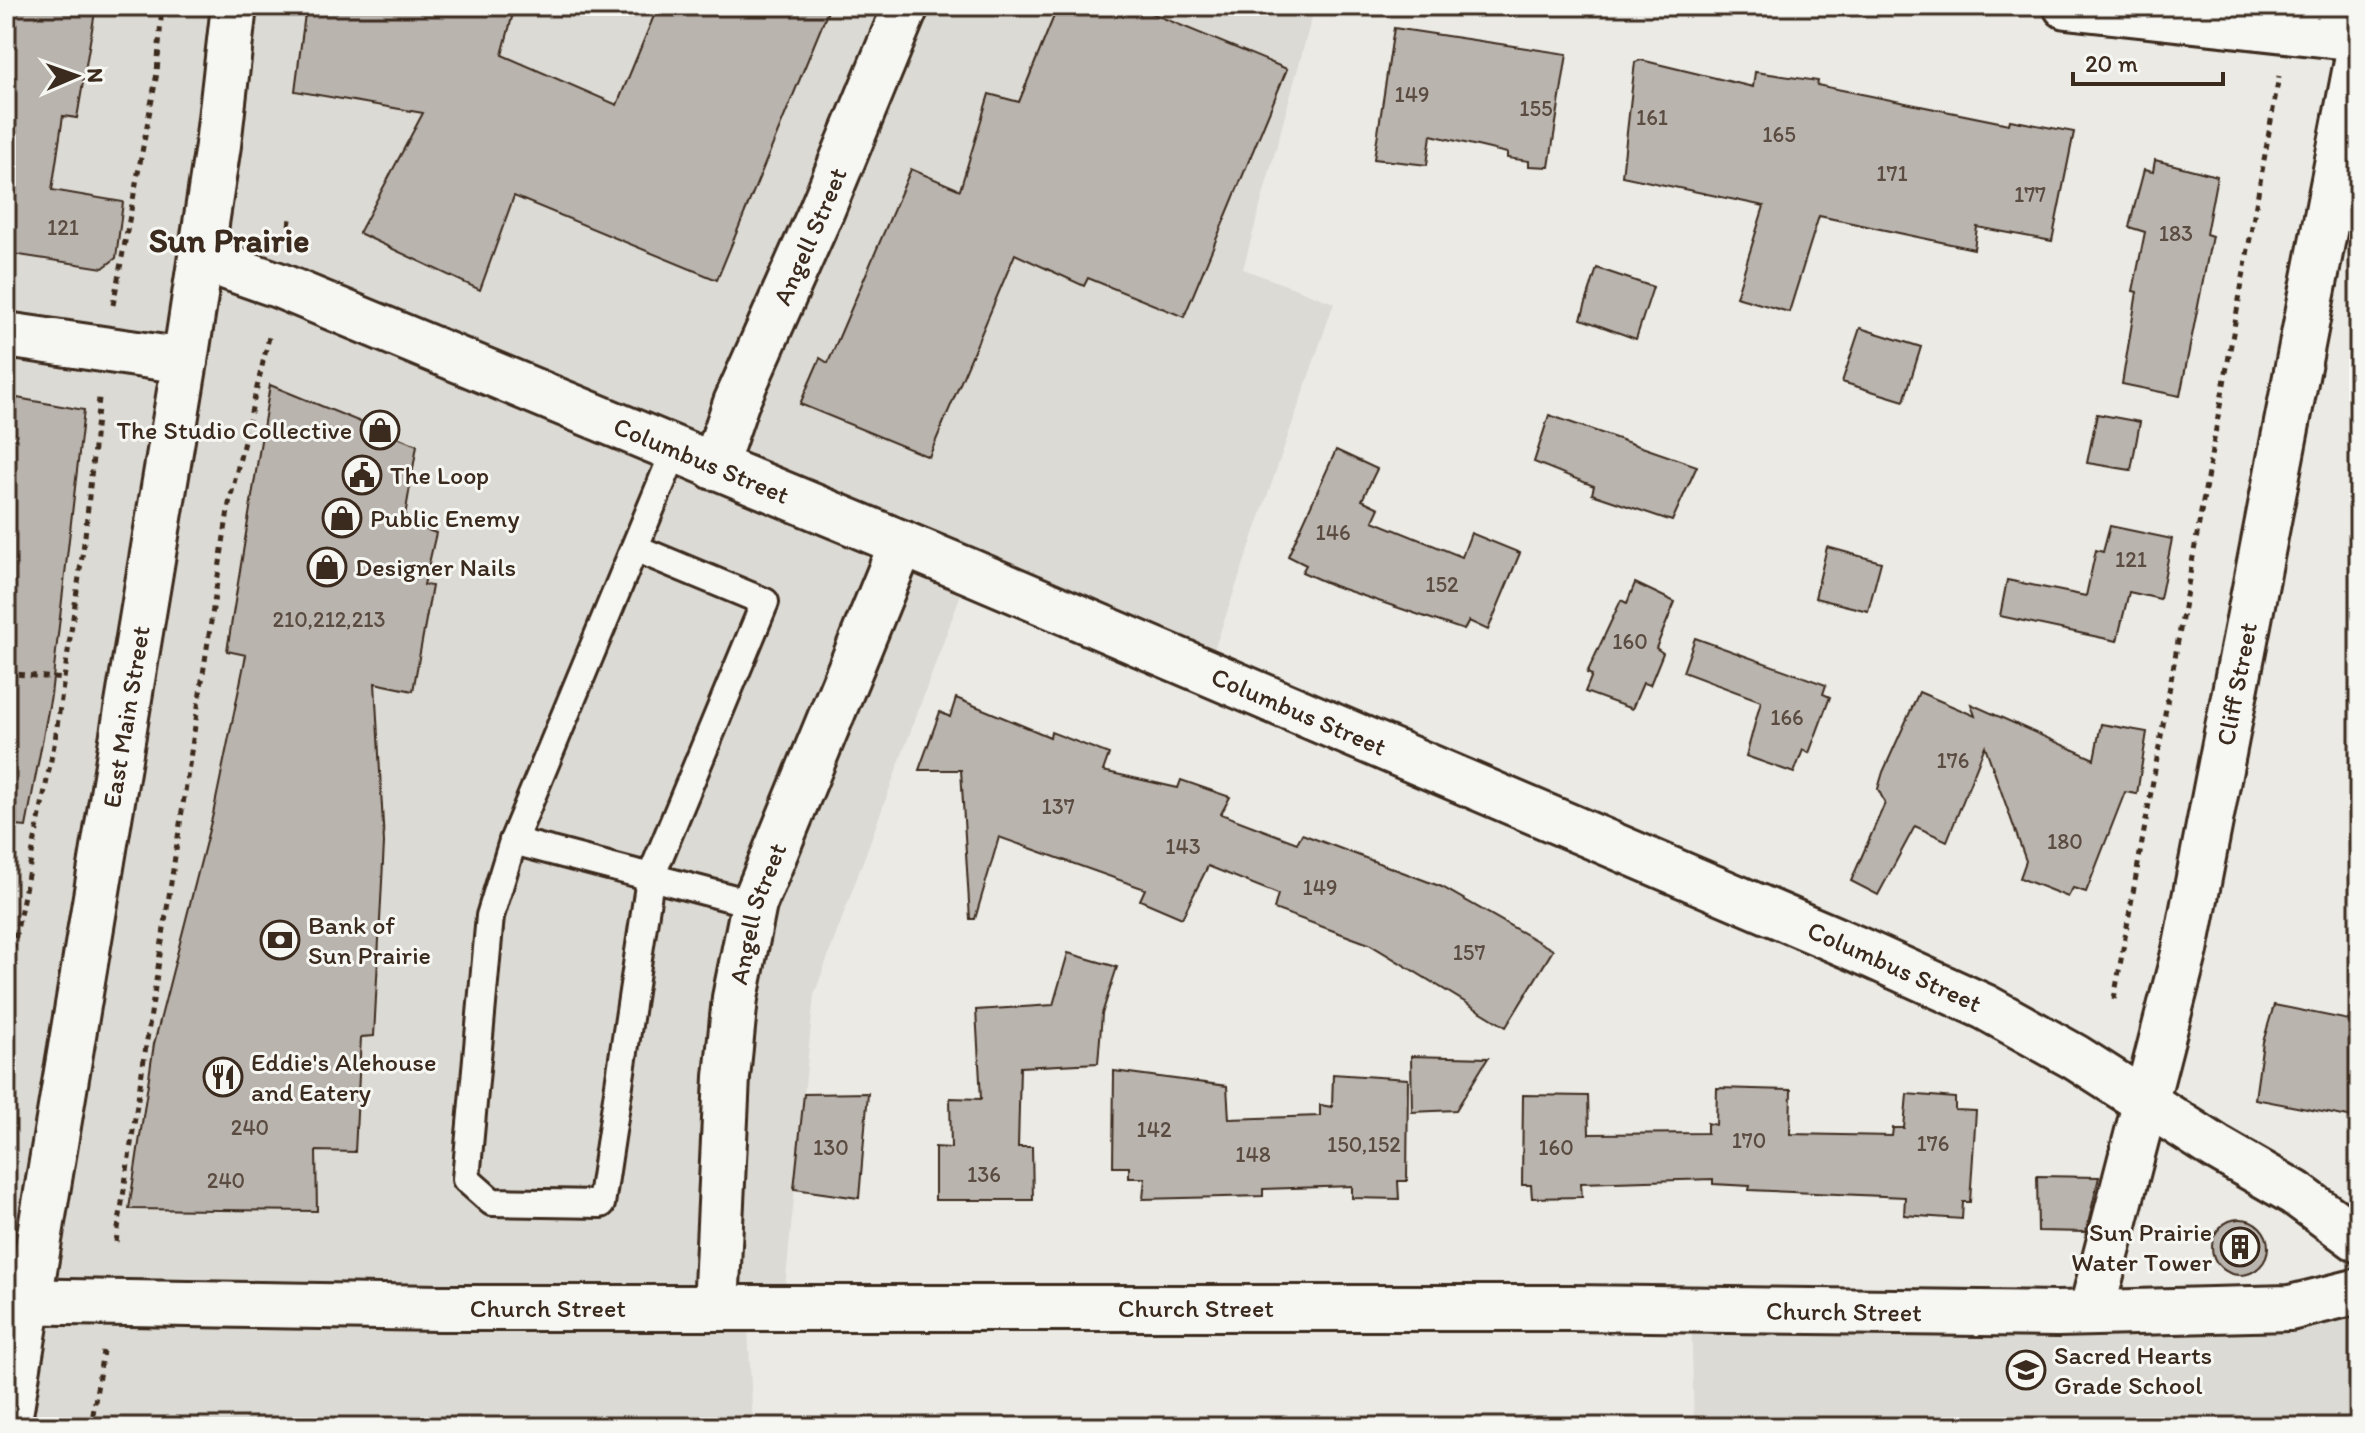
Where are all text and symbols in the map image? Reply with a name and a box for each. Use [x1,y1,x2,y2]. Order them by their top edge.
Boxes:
north arrow [36,36,116,116]
scale bar [2073,36,2223,86]
text: 20 m [2085,49,2138,78]
text: N [82,67,109,83]
house number: 149 [1395,81,1429,108]
house number: 155 [1519,95,1553,122]
house number: 161 [1636,104,1668,131]
house number: 165 [1762,121,1796,148]
house number: 171 [1876,160,1908,187]
street label: Angell Street [766,163,854,310]
house number: 177 [2014,181,2046,208]
house number: 121 [47,214,79,241]
district label: Sun Prairie [149,220,309,261]
house number: 183 [2159,220,2193,247]
shop icon: The Studio Collective [359,409,401,451]
street label: Columbus Street [609,410,794,511]
place label: The Studio Collective [117,414,352,446]
public building icon: The Loop [341,454,383,496]
place label: The Loop [390,459,489,491]
shop icon: Public Enemy [321,497,363,539]
place label: Public Enemy [370,502,519,534]
house number: 146 [1315,519,1351,546]
shop icon: Designer Nails [306,546,348,588]
house number: 121 [2115,546,2147,573]
place label: Designer Nails [355,551,516,583]
house number: 152 [1425,571,1459,598]
house number: 210,212,213 [273,606,385,633]
street label: Cliff Street [2209,619,2264,748]
street label: East Main Street [95,623,157,810]
house number: 160 [1612,628,1648,655]
street label: Columbus Street [1206,660,1392,763]
house number: 166 [1770,704,1804,731]
house number: 176 [1937,747,1969,774]
house number: 137 [1041,793,1075,820]
house number: 180 [2047,828,2083,855]
house number: 143 [1165,833,1201,860]
street label: Angell Street [722,838,793,988]
house number: 149 [1303,874,1337,901]
place label: Bank of Sun Prairie [308,909,431,971]
street label: Columbus Street [1803,914,1987,1019]
bank icon: Bank of Sun Prairie [259,919,301,961]
house number: 157 [1453,939,1485,966]
place label: Eddie's Alehouse and Eatery [251,1046,437,1108]
restaurant icon: Eddie's Alehouse and Eatery [202,1056,244,1098]
house number: 240 [231,1114,269,1141]
house number: 142 [1136,1116,1172,1143]
house number: 170 [1732,1127,1766,1154]
house number: 176 [1917,1130,1949,1157]
house number: 150,152 [1327,1131,1401,1158]
house number: 130 [813,1134,849,1161]
house number: 160 [1538,1134,1574,1161]
house number: 148 [1235,1141,1271,1168]
house number: 136 [967,1161,1001,1188]
house number: 240 [207,1167,245,1194]
place label: Sun Prairie Water Tower [2071,1216,2213,1278]
building icon: Sun Prairie Water Tower [2219,1226,2261,1268]
street label: Church Street [470,1292,626,1324]
street label: Church Street [1118,1292,1274,1324]
street label: Church Street [1766,1294,1922,1328]
place label: Sacred Hearts Grade School [2054,1339,2212,1401]
school or university icon: Sacred Hearts Grade School [2005,1349,2047,1391]

